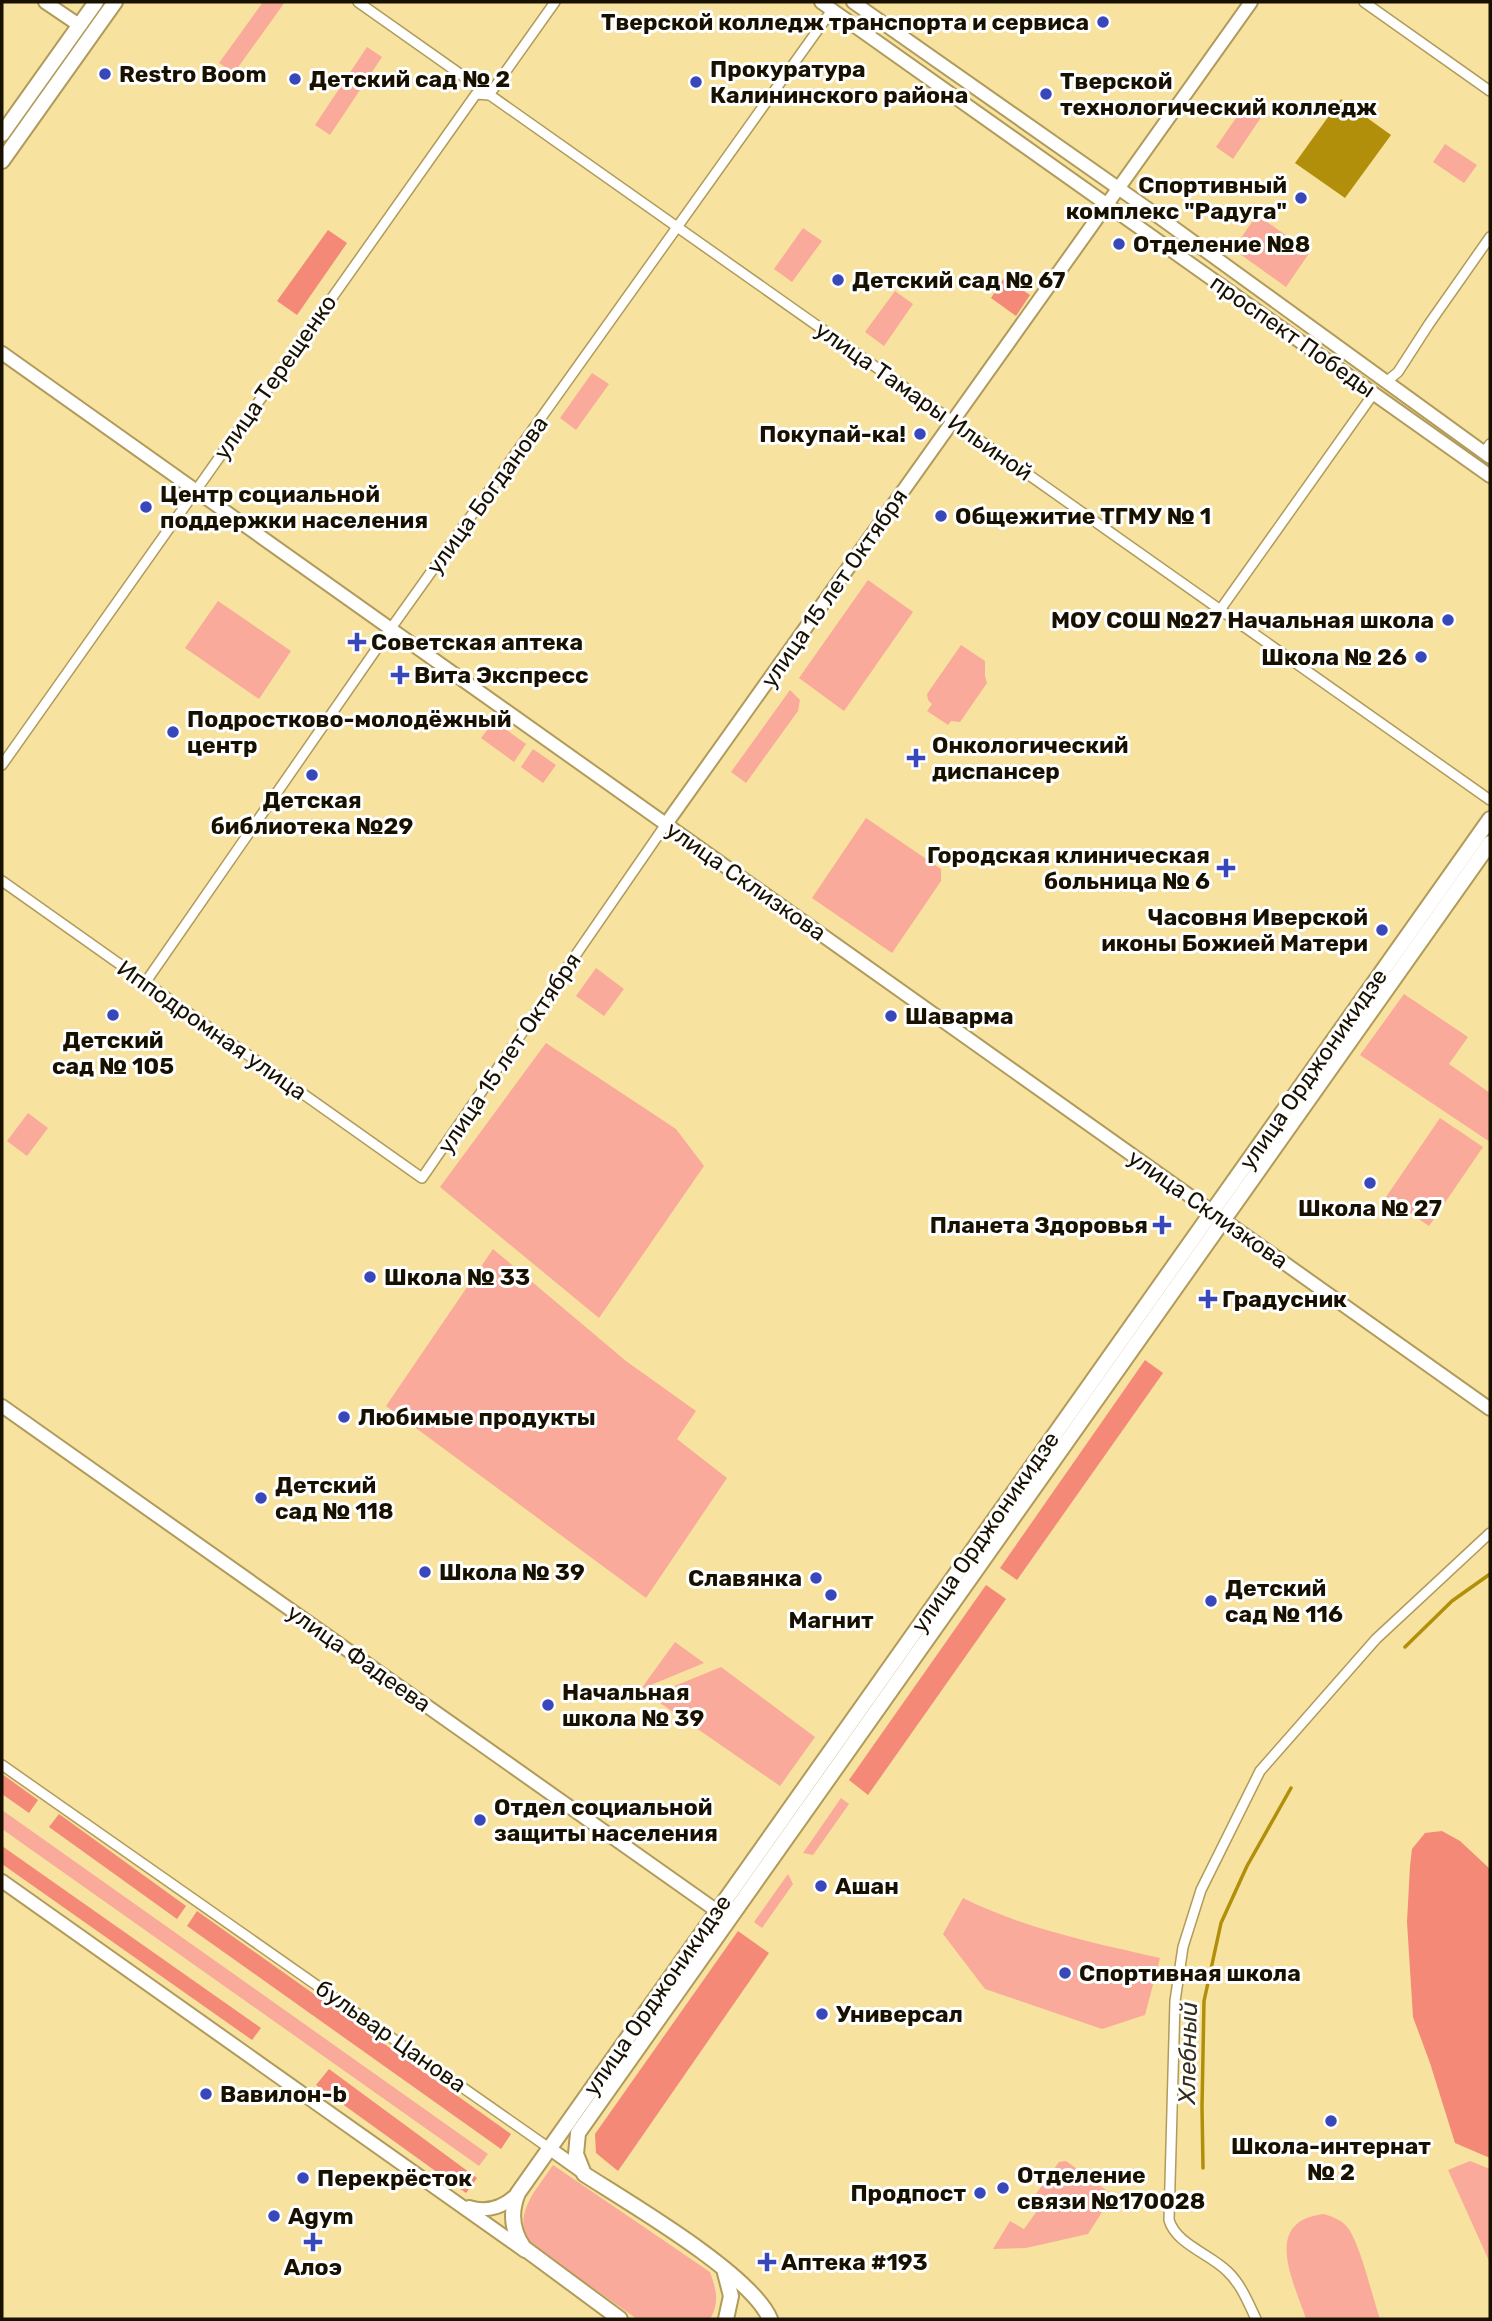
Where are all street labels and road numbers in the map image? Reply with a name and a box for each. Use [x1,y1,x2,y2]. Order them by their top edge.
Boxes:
street label: проспект Победы [1205,268,1381,404]
street label: улица Терещенко [208,289,342,465]
street label: улица Тамары Ильиной [810,315,1038,487]
street label: улица Богданова [420,410,554,580]
street label: улица 15 лет Октября [755,483,913,693]
street label: улица Склизкова [661,815,831,947]
street label: улица 15 лет Октября [431,947,587,1159]
street label: Ипподромная улица [112,954,312,1106]
street label: улица Орджоникидзе [1233,963,1393,1175]
street label: улица Склизкова [1123,1143,1293,1275]
street label: улица Орджоникидзе [905,1426,1065,1638]
street label: улица Фадеева [282,1598,436,1718]
street label: улица Орджоникидзе [577,1889,737,2101]
street label: бульвар Цанова [310,1974,472,2098]

